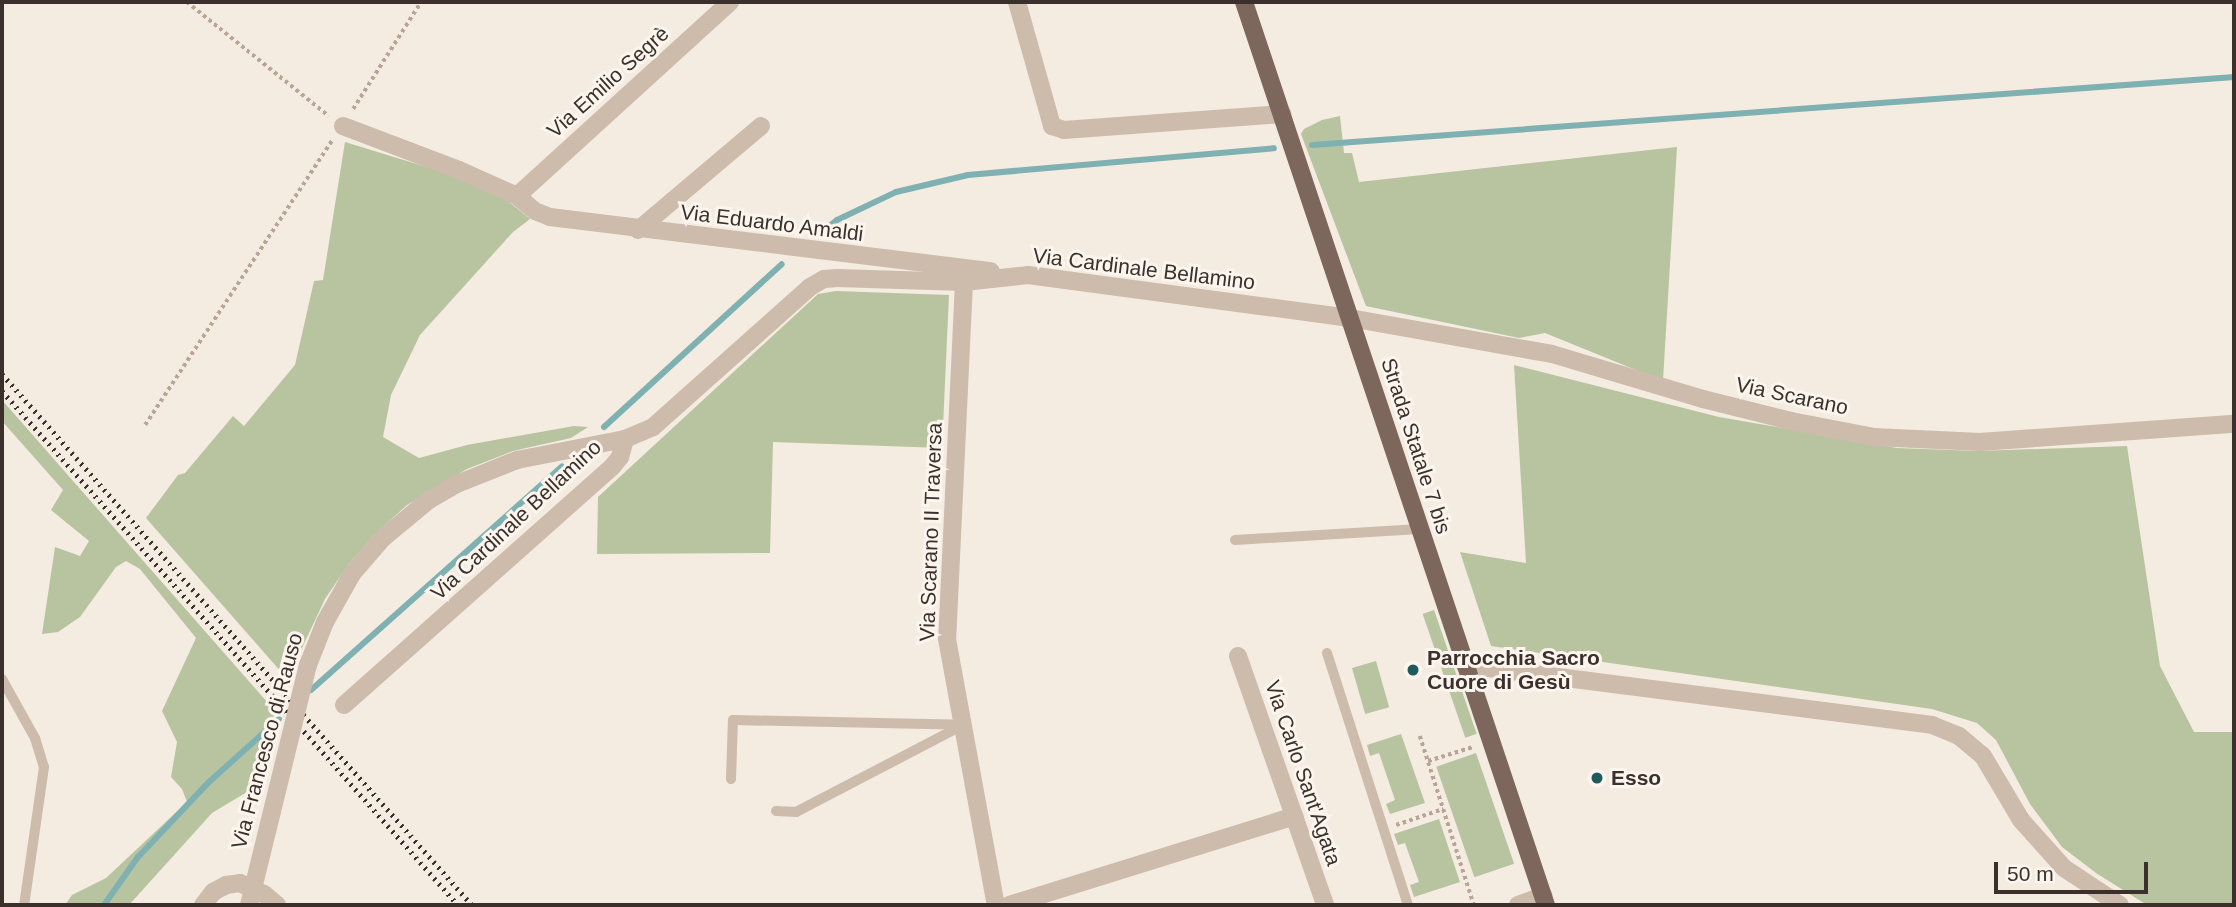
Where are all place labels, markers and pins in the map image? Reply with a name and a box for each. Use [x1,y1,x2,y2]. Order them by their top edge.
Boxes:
place label: Parrocchia Sacro Cuore di Gesù [1427,645,1600,695]
marker: Parrocchia Sacro Cuore di Gesù [1405,662,1421,678]
place label: Esso [1611,765,1661,791]
marker: Esso [1589,770,1605,786]

